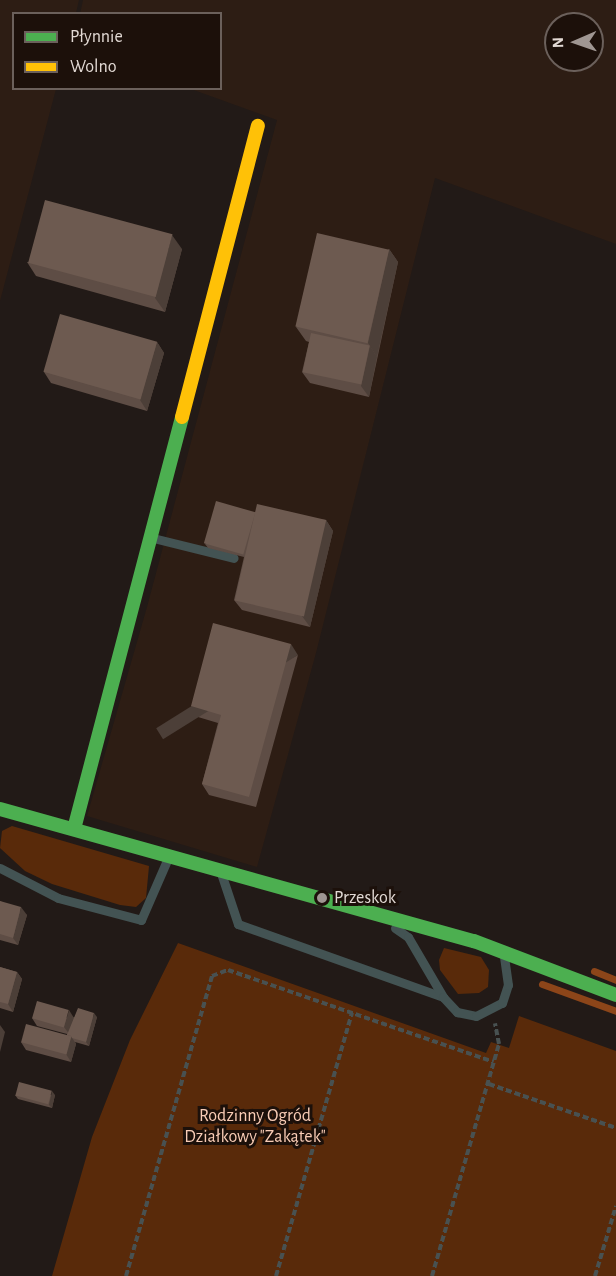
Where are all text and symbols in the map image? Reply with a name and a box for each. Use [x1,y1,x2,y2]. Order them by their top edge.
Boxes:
legend [12,12,222,90]
north arrow [544,12,604,72]
text: Płynnie [70,28,123,46]
text: N [550,37,566,48]
text: Wolno [70,58,117,76]
place label: Przeskok [334,887,396,909]
marker: Przeskok [315,891,329,905]
park label: Rodzinny Ogród Działkowy "Zakątek" [184,1106,326,1148]

